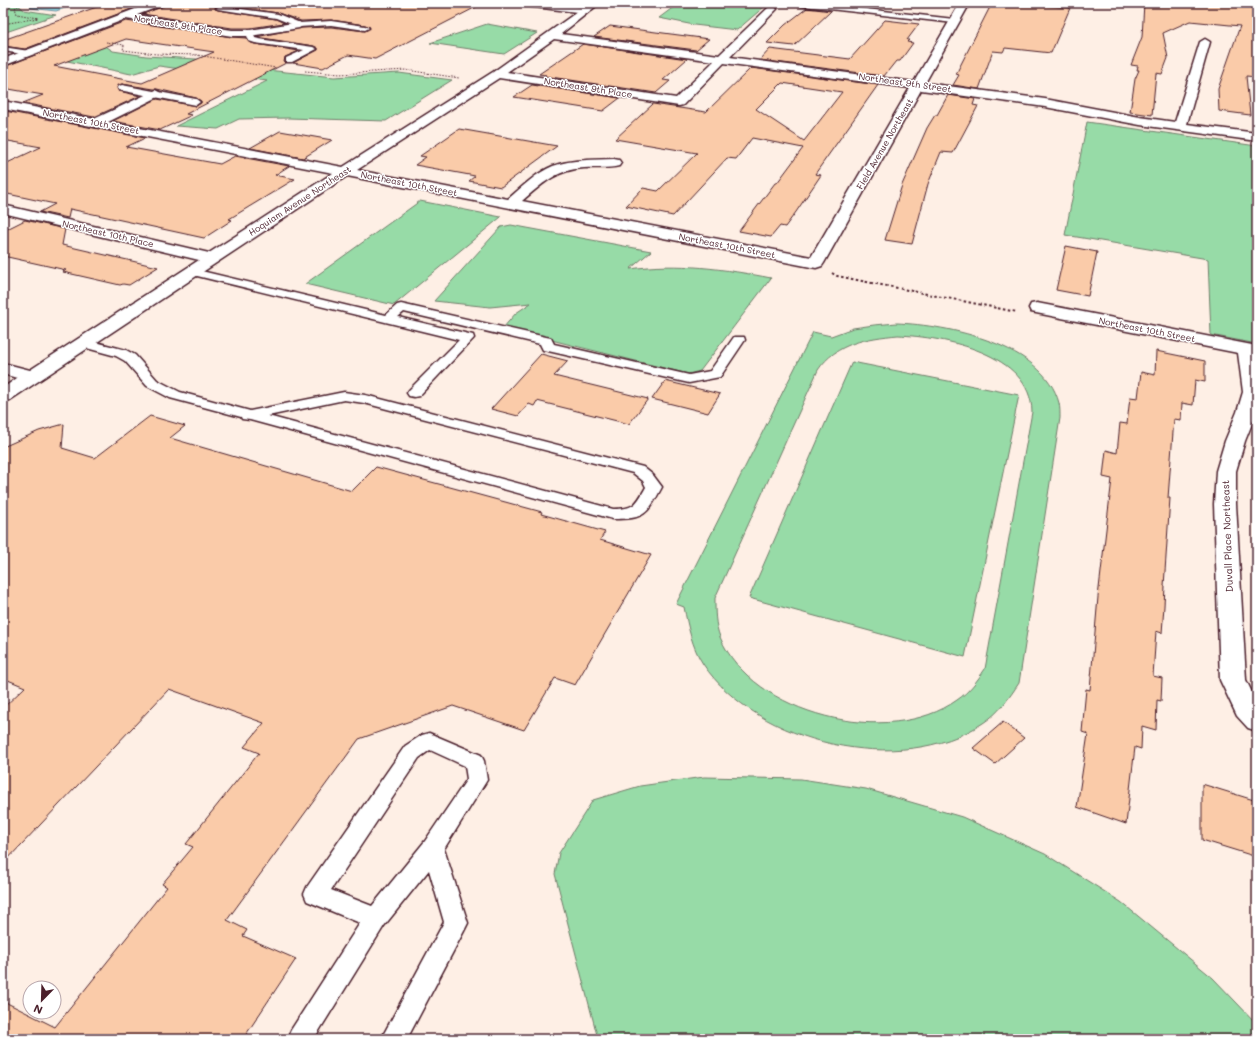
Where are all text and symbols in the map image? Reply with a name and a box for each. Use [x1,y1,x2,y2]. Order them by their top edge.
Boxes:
street label: Northeast 9th Place [133,12,223,37]
street label: Northeast 9th Street [858,71,952,94]
street label: Northeast 9th Place [543,75,633,100]
street label: Field Avenue Northeast [854,96,915,191]
street label: Northeast 10th Street [42,107,140,136]
street label: Hoquiam Avenue Northeast [246,163,353,238]
street label: Northeast 10th Street [360,169,458,198]
street label: Northeast 10th Place [61,218,155,249]
street label: Northeast 10th Street [678,231,776,260]
street label: Northeast 10th Street [1098,315,1196,344]
street label: Duvall Place Northeast [1218,480,1236,592]
north arrow [22,980,62,1020]
text: N [31,1001,45,1018]

